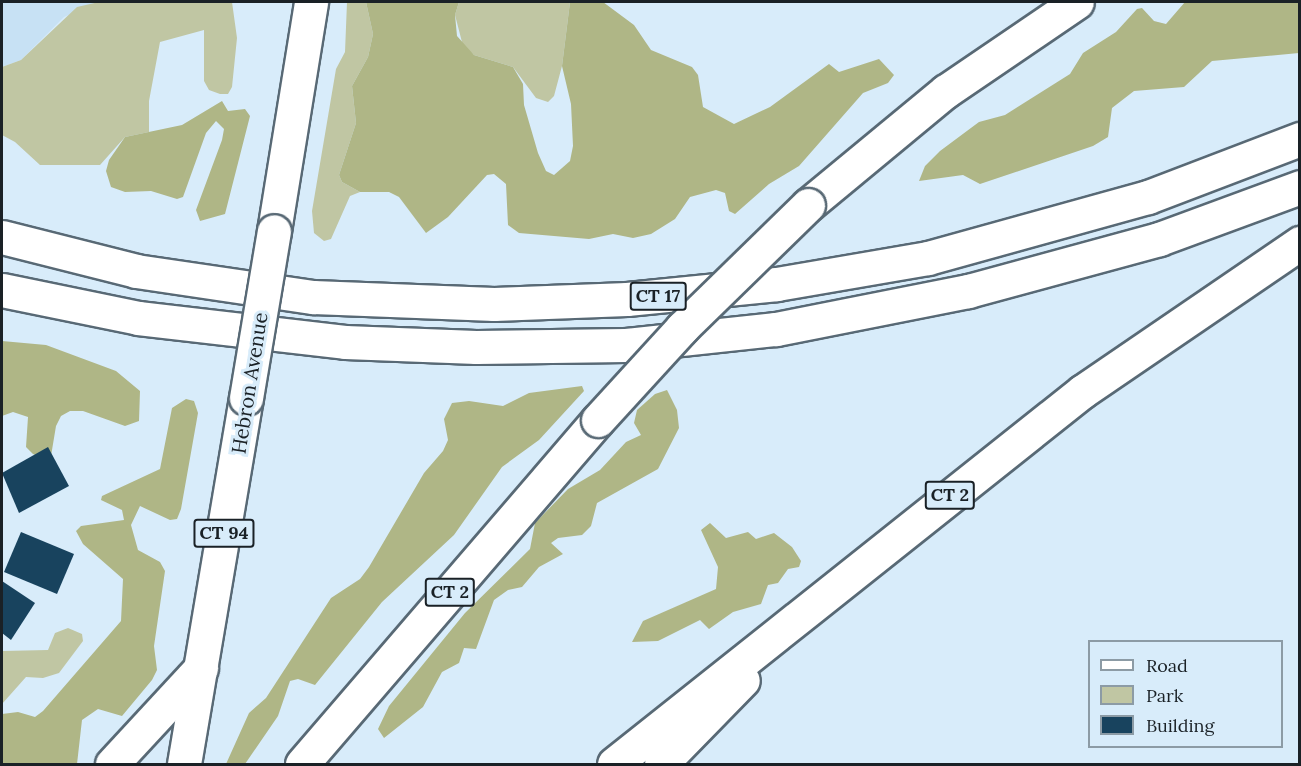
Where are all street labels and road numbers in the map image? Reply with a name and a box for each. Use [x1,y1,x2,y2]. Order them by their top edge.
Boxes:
road number: CT 17 [630,281,686,311]
street label: Hebron Avenue [226,310,272,456]
road number: CT 2 [924,480,976,510]
road number: CT 94 [192,518,256,548]
road number: CT 2 [424,577,476,607]

